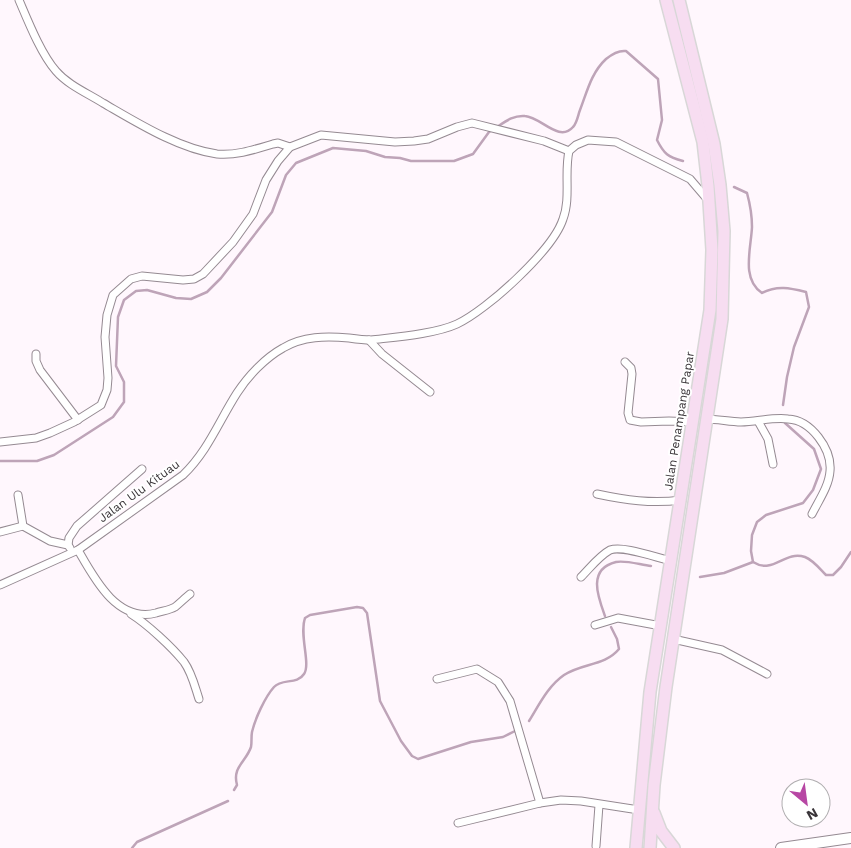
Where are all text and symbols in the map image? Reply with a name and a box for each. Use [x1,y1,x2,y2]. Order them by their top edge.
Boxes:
street label: Jalan Penampang Papar [661,350,697,492]
street label: Jalan Ulu Kituau [96,457,182,525]
north arrow [781,778,831,828]
text: N [804,805,821,824]

